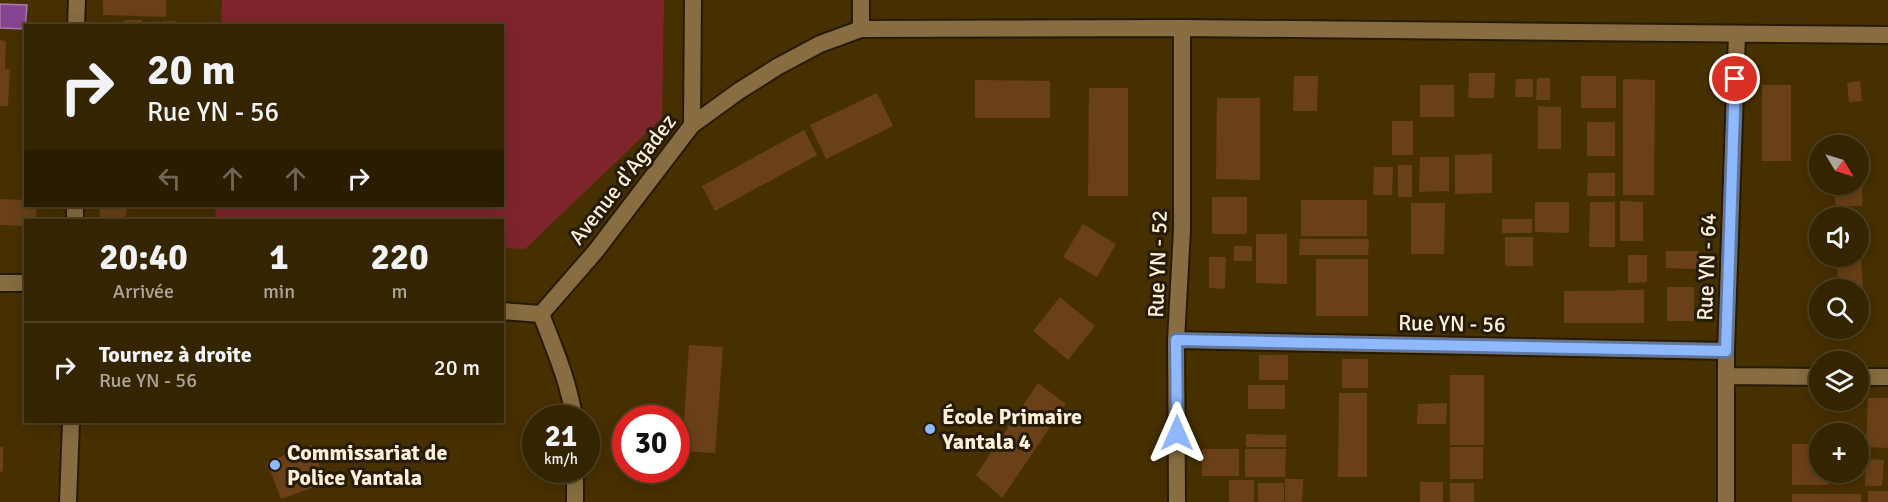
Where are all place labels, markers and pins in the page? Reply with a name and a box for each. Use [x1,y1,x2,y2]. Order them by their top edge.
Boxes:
pin [1709,53,1760,104]
place label: École Primaire Yantala 4 [941,403,1082,455]
marker: École Primaire Yantala 4 [923,422,937,436]
place label: Commissariat de Police Yantala [287,439,447,491]
marker: Commissariat de Police Yantala [268,458,282,472]

